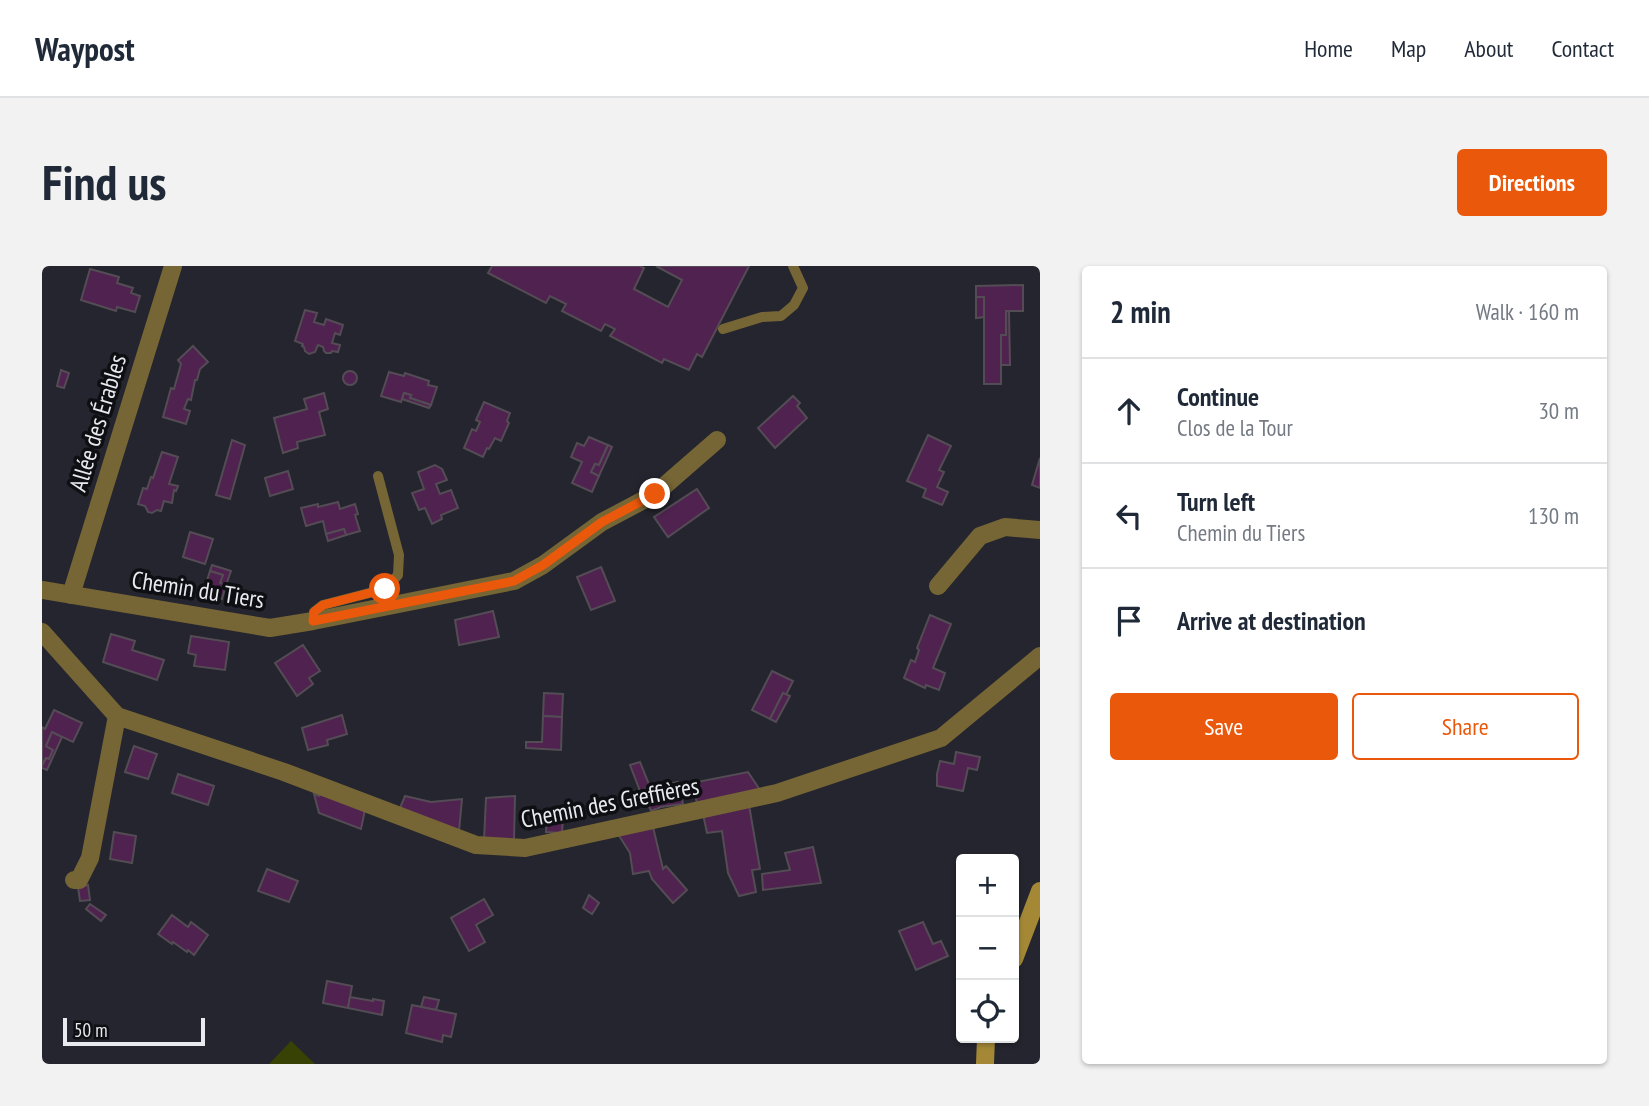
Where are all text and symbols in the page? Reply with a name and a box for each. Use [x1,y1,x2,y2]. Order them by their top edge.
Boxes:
text: Waypost [35,27,135,70]
text: Home [1304,33,1353,64]
text: Map [1391,33,1426,64]
text: About [1464,33,1513,64]
text: Contact [1551,33,1614,64]
button: Directions [1457,149,1607,216]
text: Find us [42,150,166,214]
text: 2 min [1110,292,1171,331]
text: Walk · 160 m [1476,297,1579,326]
street label: Allée des Érables [62,351,133,495]
text: Continue [1177,380,1259,413]
icon: ahead [1110,392,1148,430]
text: 30 m [1538,396,1579,425]
text: Clos de la Tour [1177,413,1293,442]
route end [639,478,670,509]
text: Turn left [1177,485,1255,518]
icon: left [1110,497,1148,535]
text: 130 m [1528,501,1579,530]
text: Chemin du Tiers [1177,518,1305,547]
street label: Chemin du Tiers [130,564,267,615]
route start [369,573,400,604]
icon: arrive [1110,602,1148,640]
text: Arrive at destination [1177,604,1366,637]
button: Save [1110,693,1338,760]
button: Share [1352,693,1579,760]
street label: Chemin des Greffières [518,770,702,835]
map controls [956,854,1019,1043]
button: + [956,854,1019,917]
button: − [956,917,1019,980]
button: locate [956,980,1019,1043]
scale bar [63,1015,205,1047]
text: 50 m [74,1018,108,1042]

